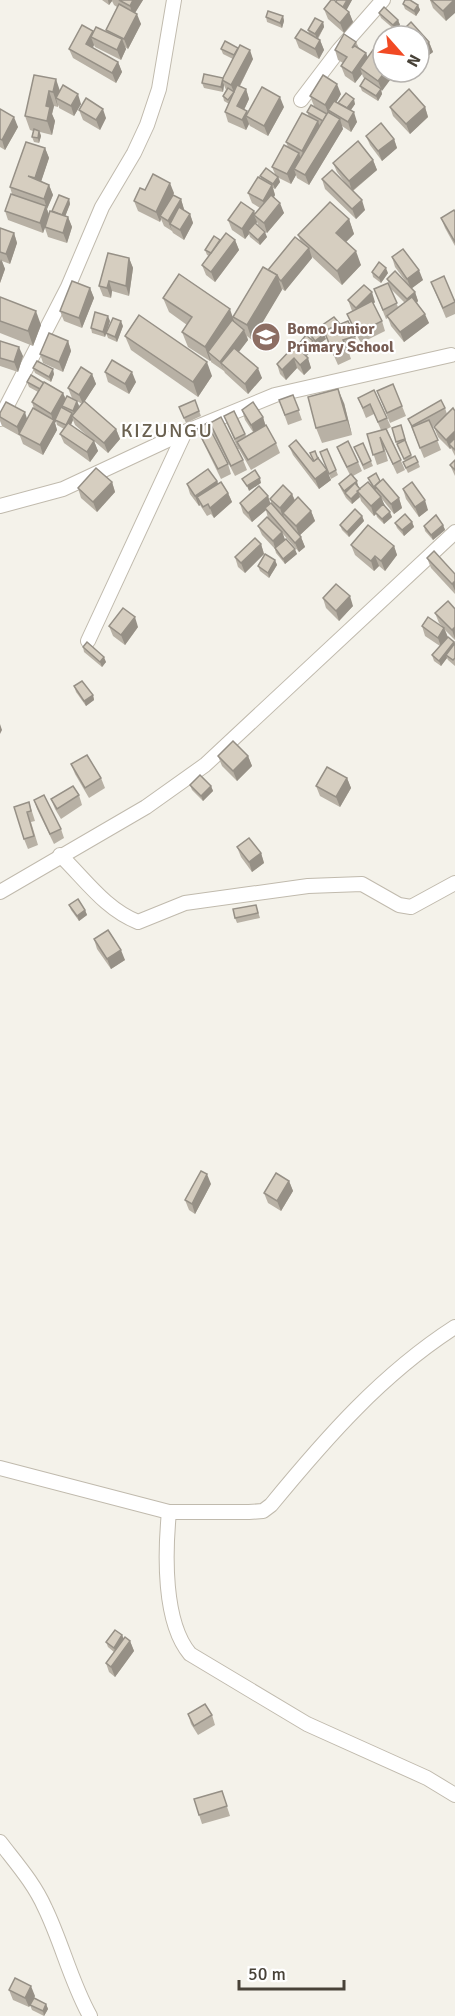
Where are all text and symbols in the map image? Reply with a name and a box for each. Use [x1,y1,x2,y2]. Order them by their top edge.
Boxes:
north arrow [371,24,431,84]
text: N [402,51,425,70]
place label: Bomo Junior Primary School [287,319,394,357]
school or university icon: Bomo Junior Primary School [250,321,282,353]
district label: KIZUNGU [121,418,213,443]
scale bar [239,1953,344,1991]
text: 50 m [248,1963,286,1985]

